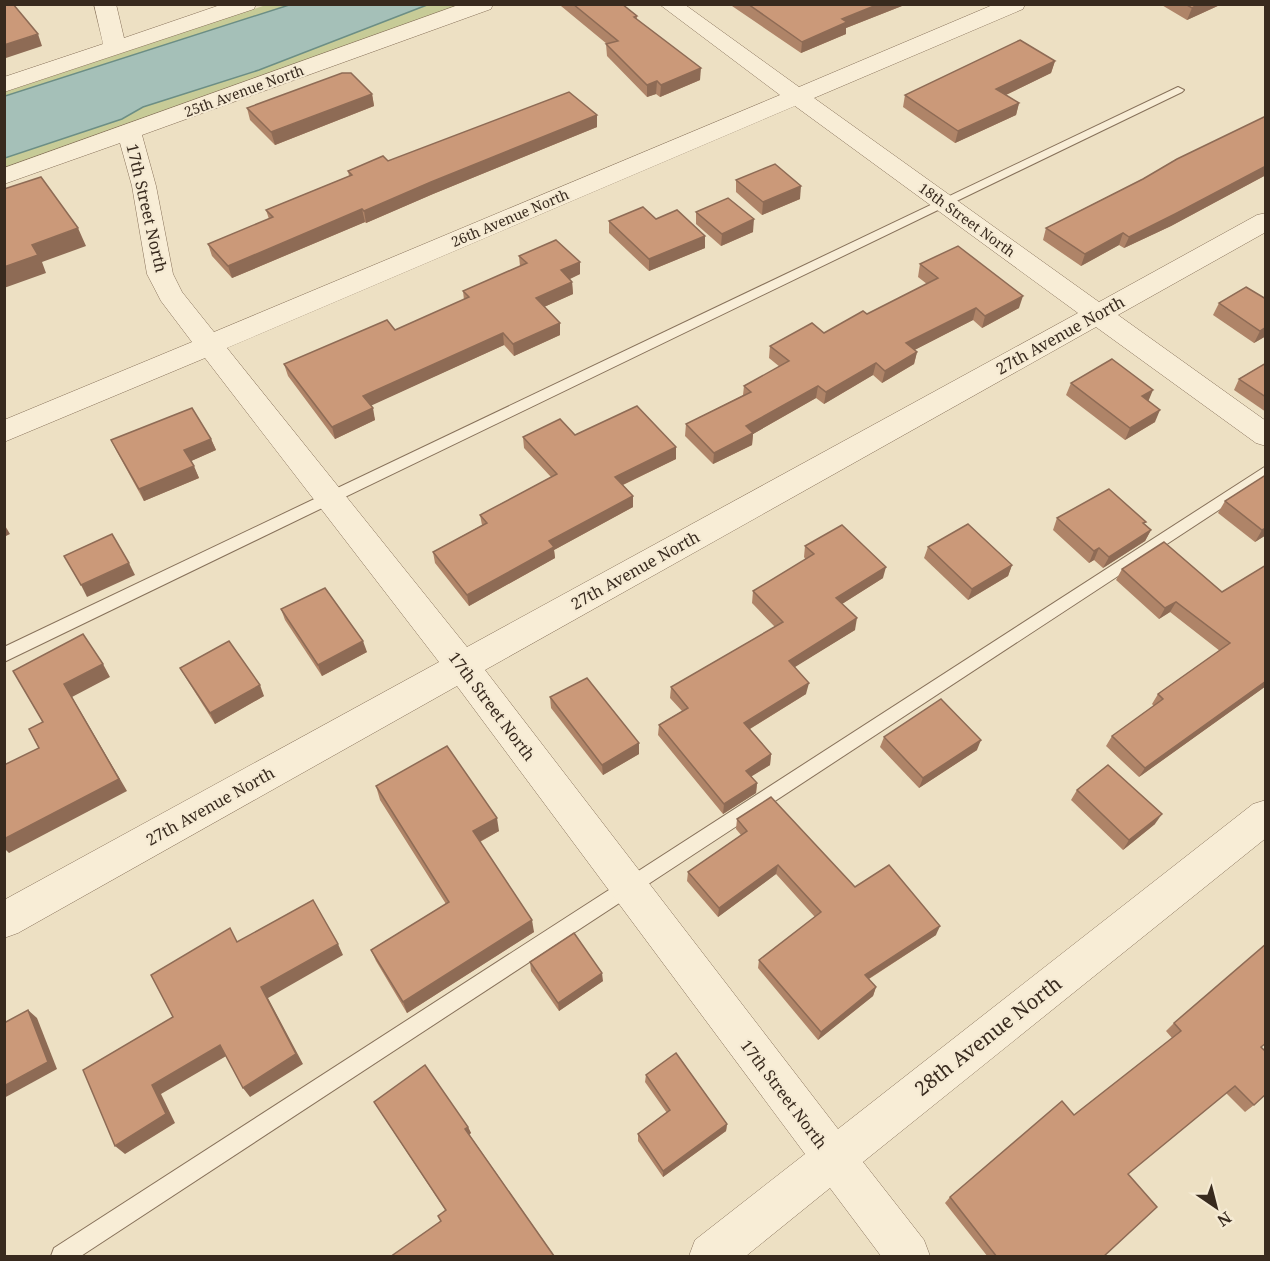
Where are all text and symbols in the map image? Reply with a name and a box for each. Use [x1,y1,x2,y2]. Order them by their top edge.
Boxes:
street label: 25th Avenue North [181,60,306,121]
street label: 17th Street North [122,142,172,274]
street label: 18th Street North [915,178,1019,261]
street label: 26th Avenue North [448,184,572,251]
street label: 27th Avenue North [992,290,1128,380]
street label: 27th Avenue North [567,525,703,615]
street label: 17th Street North [444,647,540,765]
street label: 27th Avenue North [142,761,278,851]
street label: 28th Avenue North [908,969,1067,1102]
street label: 17th Street North [736,1035,832,1153]
north arrow [1186,1177,1246,1237]
text: N [1213,1207,1236,1232]

